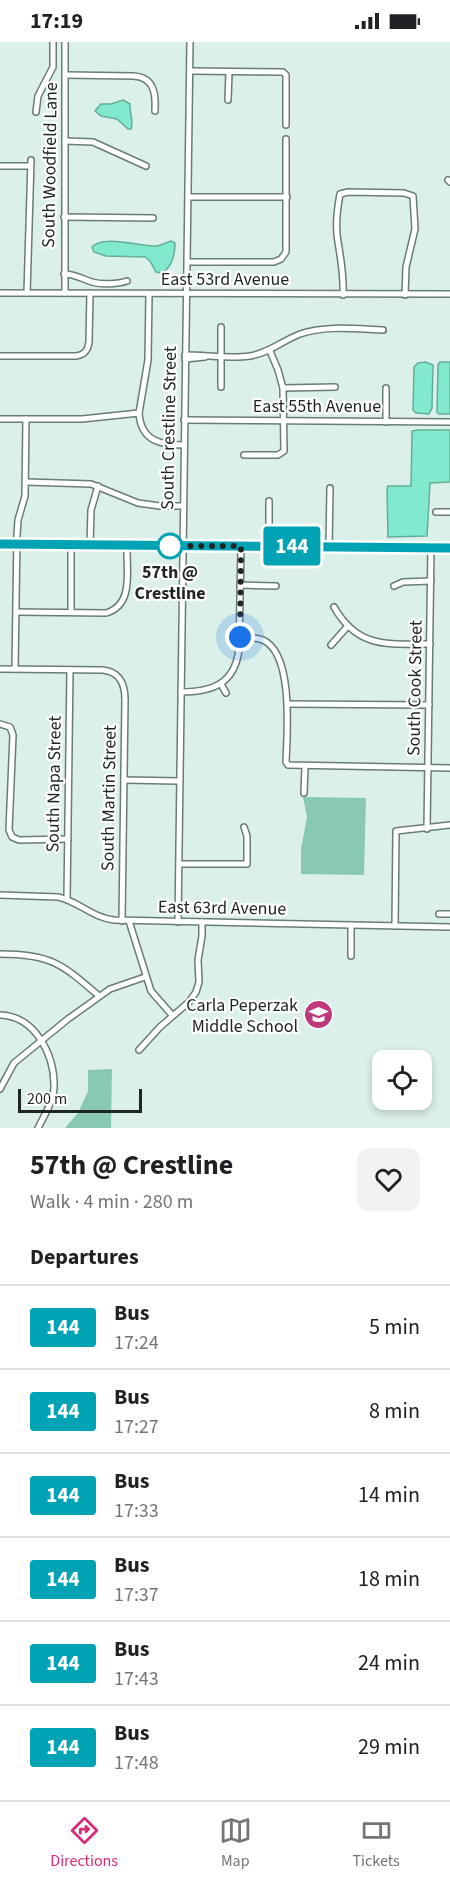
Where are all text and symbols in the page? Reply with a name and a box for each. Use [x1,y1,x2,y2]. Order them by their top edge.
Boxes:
text: 17:19 [30,5,83,37]
street label: South Woodfield Lane [36,82,64,248]
street label: East 53rd Avenue [161,267,289,292]
street label: South Crestline Street [155,346,183,510]
street label: East 55th Avenue [253,394,381,419]
line badge: 144 [258,526,326,566]
text: 144 [275,531,309,561]
marker: 57th @ Crestline [157,533,183,559]
place label: 57th @ Crestline [134,560,206,606]
street label: South Cook Street [401,620,429,756]
your location [225,622,255,652]
street label: South Napa Street [40,715,68,853]
street label: South Martin Street [95,725,123,871]
street label: East 63rd Avenue [158,894,287,922]
place label: Carla Peperzak Middle School [186,993,298,1039]
school or university icon: Carla Peperzak Middle School [303,999,335,1031]
map controls [372,1050,432,1110]
button: locate [372,1050,432,1110]
scale bar [18,1086,142,1114]
text: 200 m [27,1088,67,1110]
text: 57th @ Crestline [30,1145,233,1185]
button: heart [357,1148,420,1211]
text: Walk · 4 min · 280 m [30,1188,193,1216]
text: Departures [30,1241,139,1273]
text: Bus [114,1297,150,1329]
text: 5 min [369,1311,420,1343]
text: 144 [46,1312,80,1342]
text: 17:24 [114,1329,159,1357]
text: Bus [114,1381,150,1413]
text: 8 min [369,1395,420,1427]
text: 144 [46,1396,80,1426]
text: 17:27 [114,1413,159,1441]
text: Bus [114,1465,150,1497]
text: 14 min [358,1479,420,1511]
text: 144 [46,1480,80,1510]
text: 17:33 [114,1497,159,1525]
text: Bus [114,1549,150,1581]
text: 18 min [358,1563,420,1595]
text: 144 [46,1564,80,1594]
text: 17:37 [114,1581,159,1609]
text: Bus [114,1633,150,1665]
text: 24 min [358,1647,420,1679]
text: 144 [46,1648,80,1678]
text: 17:43 [114,1665,159,1693]
text: Bus [114,1717,150,1749]
text: 29 min [358,1731,420,1763]
text: 144 [46,1732,80,1762]
text: 17:48 [114,1749,159,1777]
tab: Directions [50,1814,118,1872]
tab: Map [219,1814,252,1872]
tab: Tickets [352,1814,400,1872]

